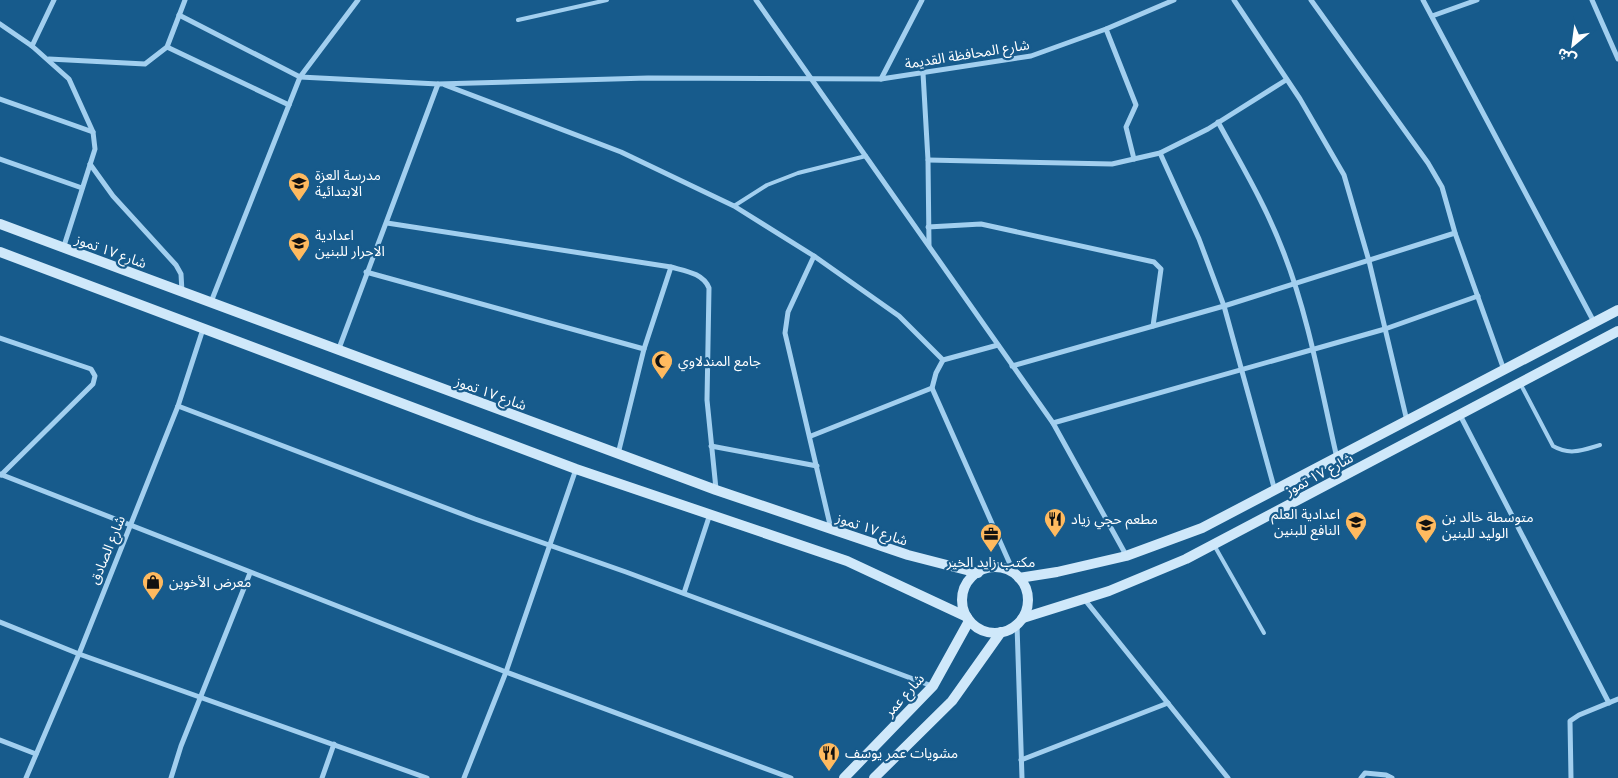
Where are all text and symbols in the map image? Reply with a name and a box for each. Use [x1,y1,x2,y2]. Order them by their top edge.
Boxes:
north arrow [1548,20,1598,70]
street label: شارع المحافظة القديمة [903,35,1031,75]
text: ش [1554,44,1579,69]
place label: مدرسة العزة الابتدائية [315,166,381,200]
school or university icon: مدرسة العزة الابتدائية [287,171,311,202]
place label: اعدادية الاحرار للبنين [315,226,385,260]
street label: شارع ١٧ تموز [71,229,149,274]
school or university icon: اعدادية الاحرار للبنين [287,231,311,262]
mosque icon: جامع المندلاوي [650,349,674,380]
place label: جامع المندلاوي [678,352,761,372]
street label: شارع ١٧ تموز [451,371,529,416]
street label: شارع ١٧ تموز [1281,449,1357,502]
place label: اعدادية العلم النافع للبنين [1271,505,1340,541]
restaurant icon: مطعم حجي زياد [1043,507,1067,538]
street label: شارع ١٧ تموز [832,508,910,552]
place label: متوسطة خالد بن الوليد للبنين [1442,508,1534,542]
place label: مطعم حجي زياد [1071,510,1158,530]
school or university icon: اعدادية العلم النافع للبنين [1344,510,1368,541]
street label: شارع الصادق [85,513,131,588]
school or university icon: متوسطة خالد بن الوليد للبنين [1414,513,1438,544]
office icon: مكتب زايد الخير [979,522,1003,553]
place label: مكتب زايد الخير [946,553,1035,571]
shop icon: معرض الأخوين [141,570,165,601]
place label: معرض الأخوين [169,573,251,591]
street label: شارع عمر [879,670,929,722]
restaurant icon: مشويات عمر يوسف [817,741,841,772]
place label: مشويات عمر يوسف [845,744,958,762]

